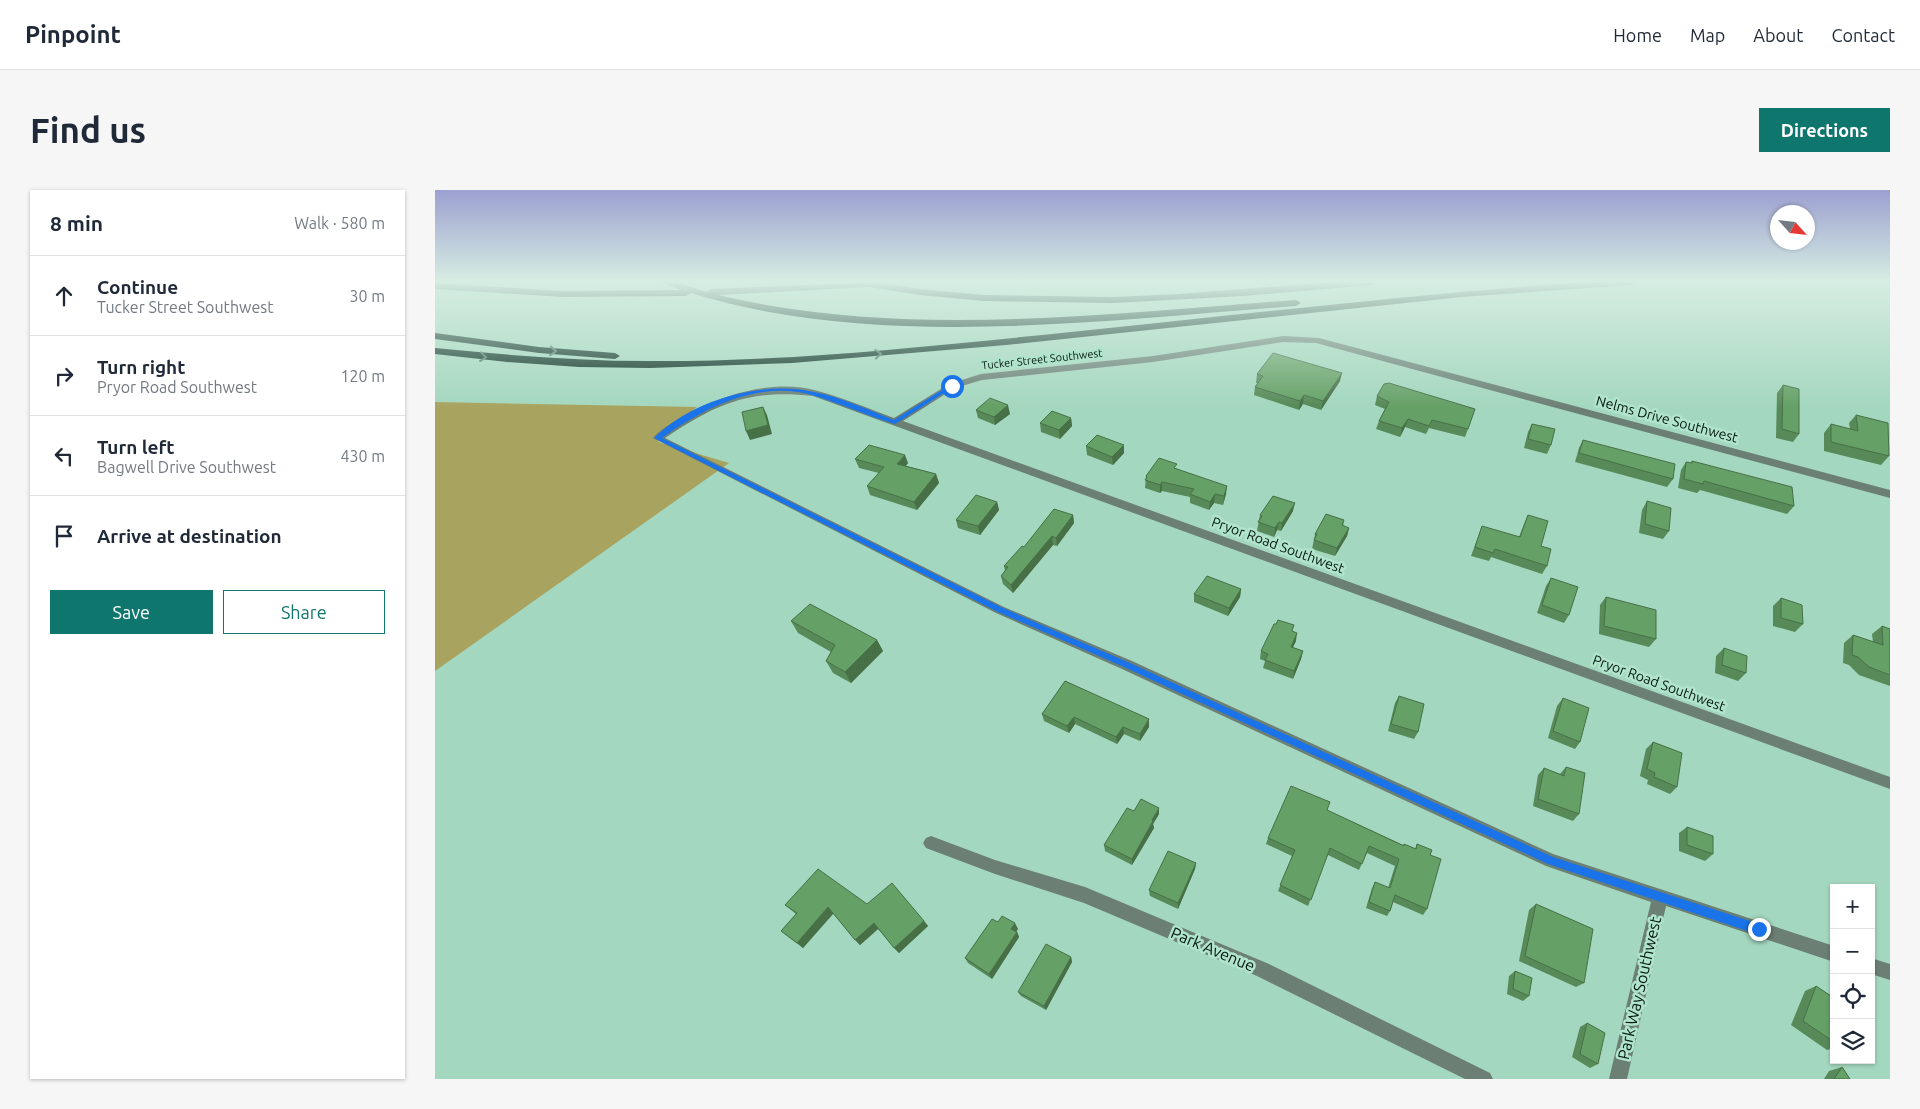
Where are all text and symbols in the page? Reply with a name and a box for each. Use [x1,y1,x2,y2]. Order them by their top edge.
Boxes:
text: Pinpoint [25,21,121,48]
text: Home [1613,25,1662,45]
text: Map [1690,25,1725,45]
text: About [1753,25,1803,45]
text: Contact [1831,25,1895,45]
button: Directions [1759,108,1890,152]
text: Find us [30,110,146,150]
north arrow [1770,205,1815,250]
text: 8 min [50,211,103,235]
text: Walk · 580 m [294,214,385,232]
text: Continue [97,276,178,298]
icon: ahead [50,282,78,310]
text: 30 m [349,287,385,305]
text: Tucker Street Southwest [97,298,273,316]
one-way arrow [549,346,557,357]
street label: Tucker Street Southwest [981,347,1104,371]
one-way arrow [874,349,882,360]
one-way arrow [480,351,488,362]
text: Turn right [97,356,185,378]
icon: right [50,362,78,390]
text: 120 m [340,367,385,385]
route start [941,375,964,398]
text: Pryor Road Southwest [97,378,257,396]
street label: Nelms Drive Southwest [1594,392,1740,446]
text: Turn left [97,436,175,458]
icon: left [50,442,78,470]
text: 430 m [340,447,385,465]
text: Bagwell Drive Southwest [97,458,276,476]
street label: Pryor Road Southwest [1209,514,1347,577]
icon: arrive [50,522,78,550]
text: Arrive at destination [97,525,282,547]
button: Save [50,590,213,634]
button: Share [223,590,385,634]
street label: Pryor Road Southwest [1590,652,1728,715]
map controls [1830,884,1875,1064]
button: + [1830,884,1875,929]
street label: Park Way Southwest [1614,914,1664,1061]
route end [1748,918,1771,941]
street label: Park Avenue [1168,923,1258,975]
button: − [1830,929,1875,974]
button: locate [1830,974,1875,1019]
button: layers [1830,1019,1875,1064]

